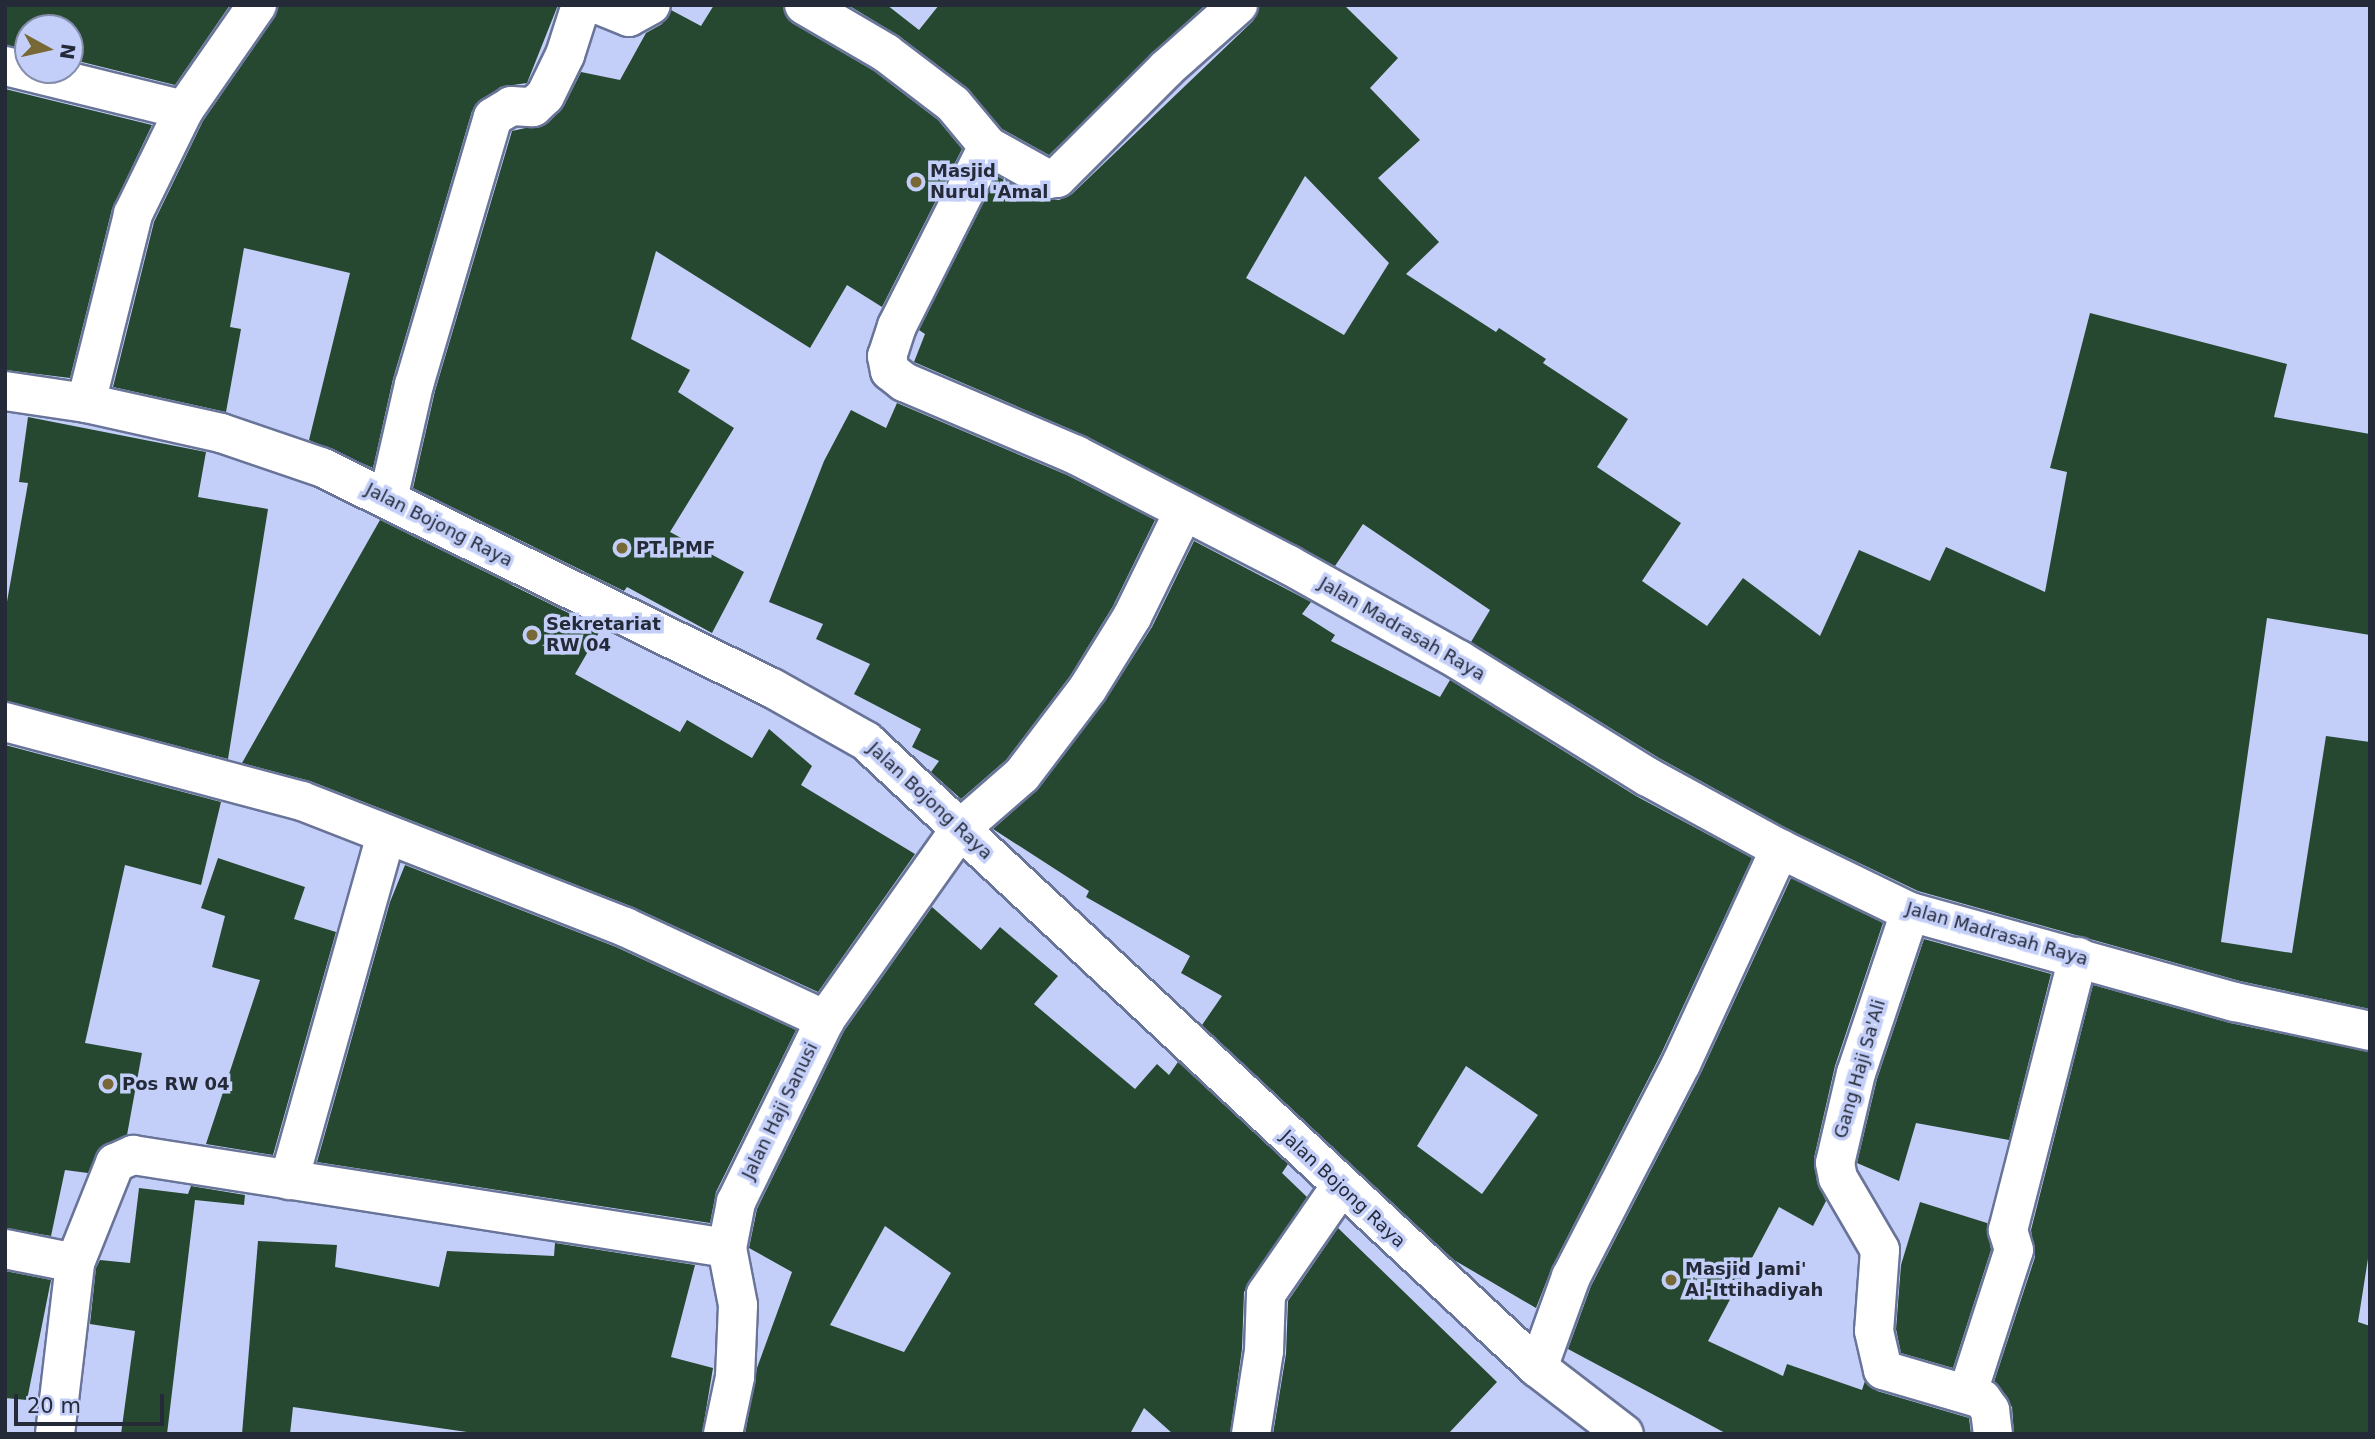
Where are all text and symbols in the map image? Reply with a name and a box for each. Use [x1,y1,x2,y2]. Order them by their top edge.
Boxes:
north arrow [14,14,84,84]
text: N [56,42,80,61]
place label: Masjid Nurul 'Amal [930,161,1049,204]
marker: Masjid Nurul 'Amal [908,174,924,190]
street label: Jalan Bojong Raya [362,479,516,571]
place label: PT. PMF [636,537,715,559]
marker: PT. PMF [614,540,630,556]
street label: Jalan Madrasah Raya [1315,573,1489,685]
place label: Sekretariat RW 04 [546,614,661,656]
marker: Sekretariat RW 04 [524,627,540,643]
street label: Jalan Bojong Raya [863,738,997,864]
street label: Jalan Madrasah Raya [1904,898,2090,970]
street label: Gang Haji Sa'Ali [1830,997,1890,1141]
street label: Jalan Haji Sanusi [738,1039,822,1183]
place label: Pos RW 04 [122,1073,230,1095]
marker: Pos RW 04 [100,1076,116,1092]
street label: Jalan Bojong Raya [1276,1126,1410,1252]
place label: Masjid Jami' Al-Ittihadiyah [1685,1259,1823,1302]
marker: Masjid Jami' Al-Ittihadiyah [1663,1272,1679,1288]
scale bar [18,1380,168,1424]
text: 20 m [27,1394,81,1418]

